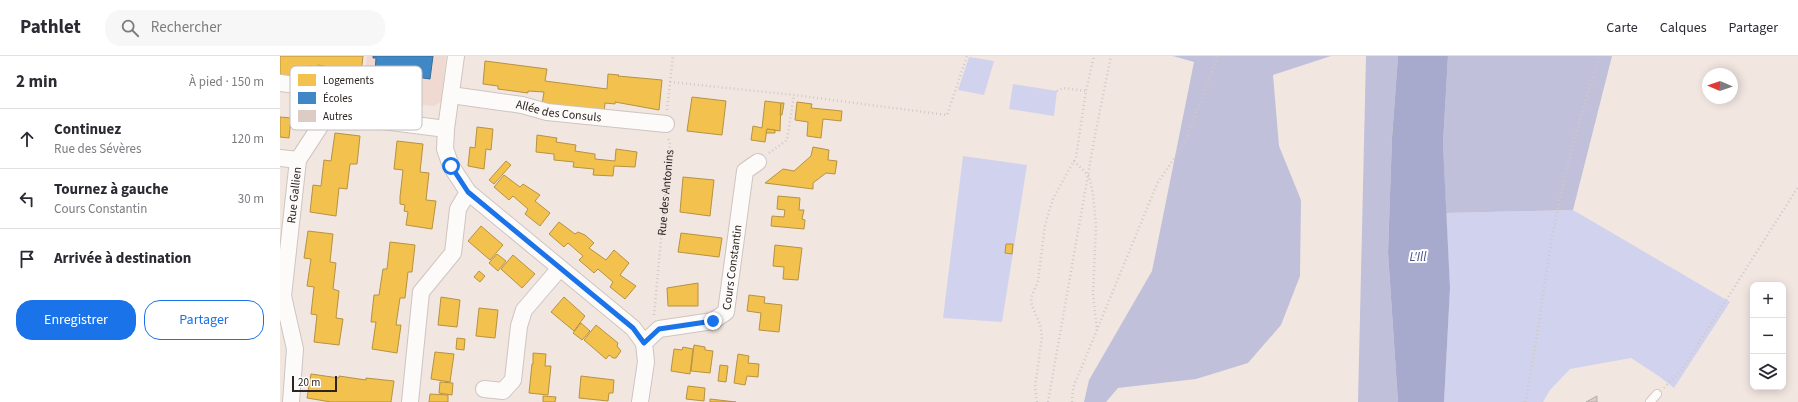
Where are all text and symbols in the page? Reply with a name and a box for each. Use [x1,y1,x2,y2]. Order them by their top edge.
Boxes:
search box [105,10,385,46]
text: Pathlet [20,14,81,41]
icon: search [119,17,141,39]
text: Rechercher [151,17,222,38]
text: Carte [1606,18,1638,38]
text: Calques [1660,18,1707,38]
text: Partager [1729,18,1778,38]
legend [290,66,422,130]
north arrow [1702,68,1738,104]
text: 2 min [16,70,57,94]
text: À pied · 150 m [189,73,264,91]
text: Logements [323,73,374,88]
text: Écoles [323,91,353,106]
street label: Allée des Consuls [515,96,602,126]
text: Autres [323,109,353,124]
text: Continuez [54,119,121,140]
icon: ahead [16,128,38,150]
text: 120 m [231,130,264,148]
text: Rue des Sévères [54,140,141,158]
street label: Rue des Antonins [653,149,678,236]
route start [442,157,460,175]
street label: Rue Gallien [283,166,306,224]
text: Tournez à gauche [54,179,169,200]
icon: left [16,188,38,210]
text: 30 m [238,190,264,208]
text: Cours Constantin [54,200,147,218]
street label: Cours Constantin [718,223,746,311]
icon: arrive [16,248,38,270]
text: Arrivée à destination [54,248,191,269]
water label: L'Ill [1410,248,1427,266]
map controls [1750,282,1786,390]
button: + [1750,282,1786,318]
button: Enregistrer [16,300,136,340]
button: Partager [144,300,264,340]
route end [704,312,722,330]
button: − [1750,318,1786,354]
button: layers [1750,354,1786,390]
scale bar [292,374,337,393]
text: 20 m [298,375,320,390]

